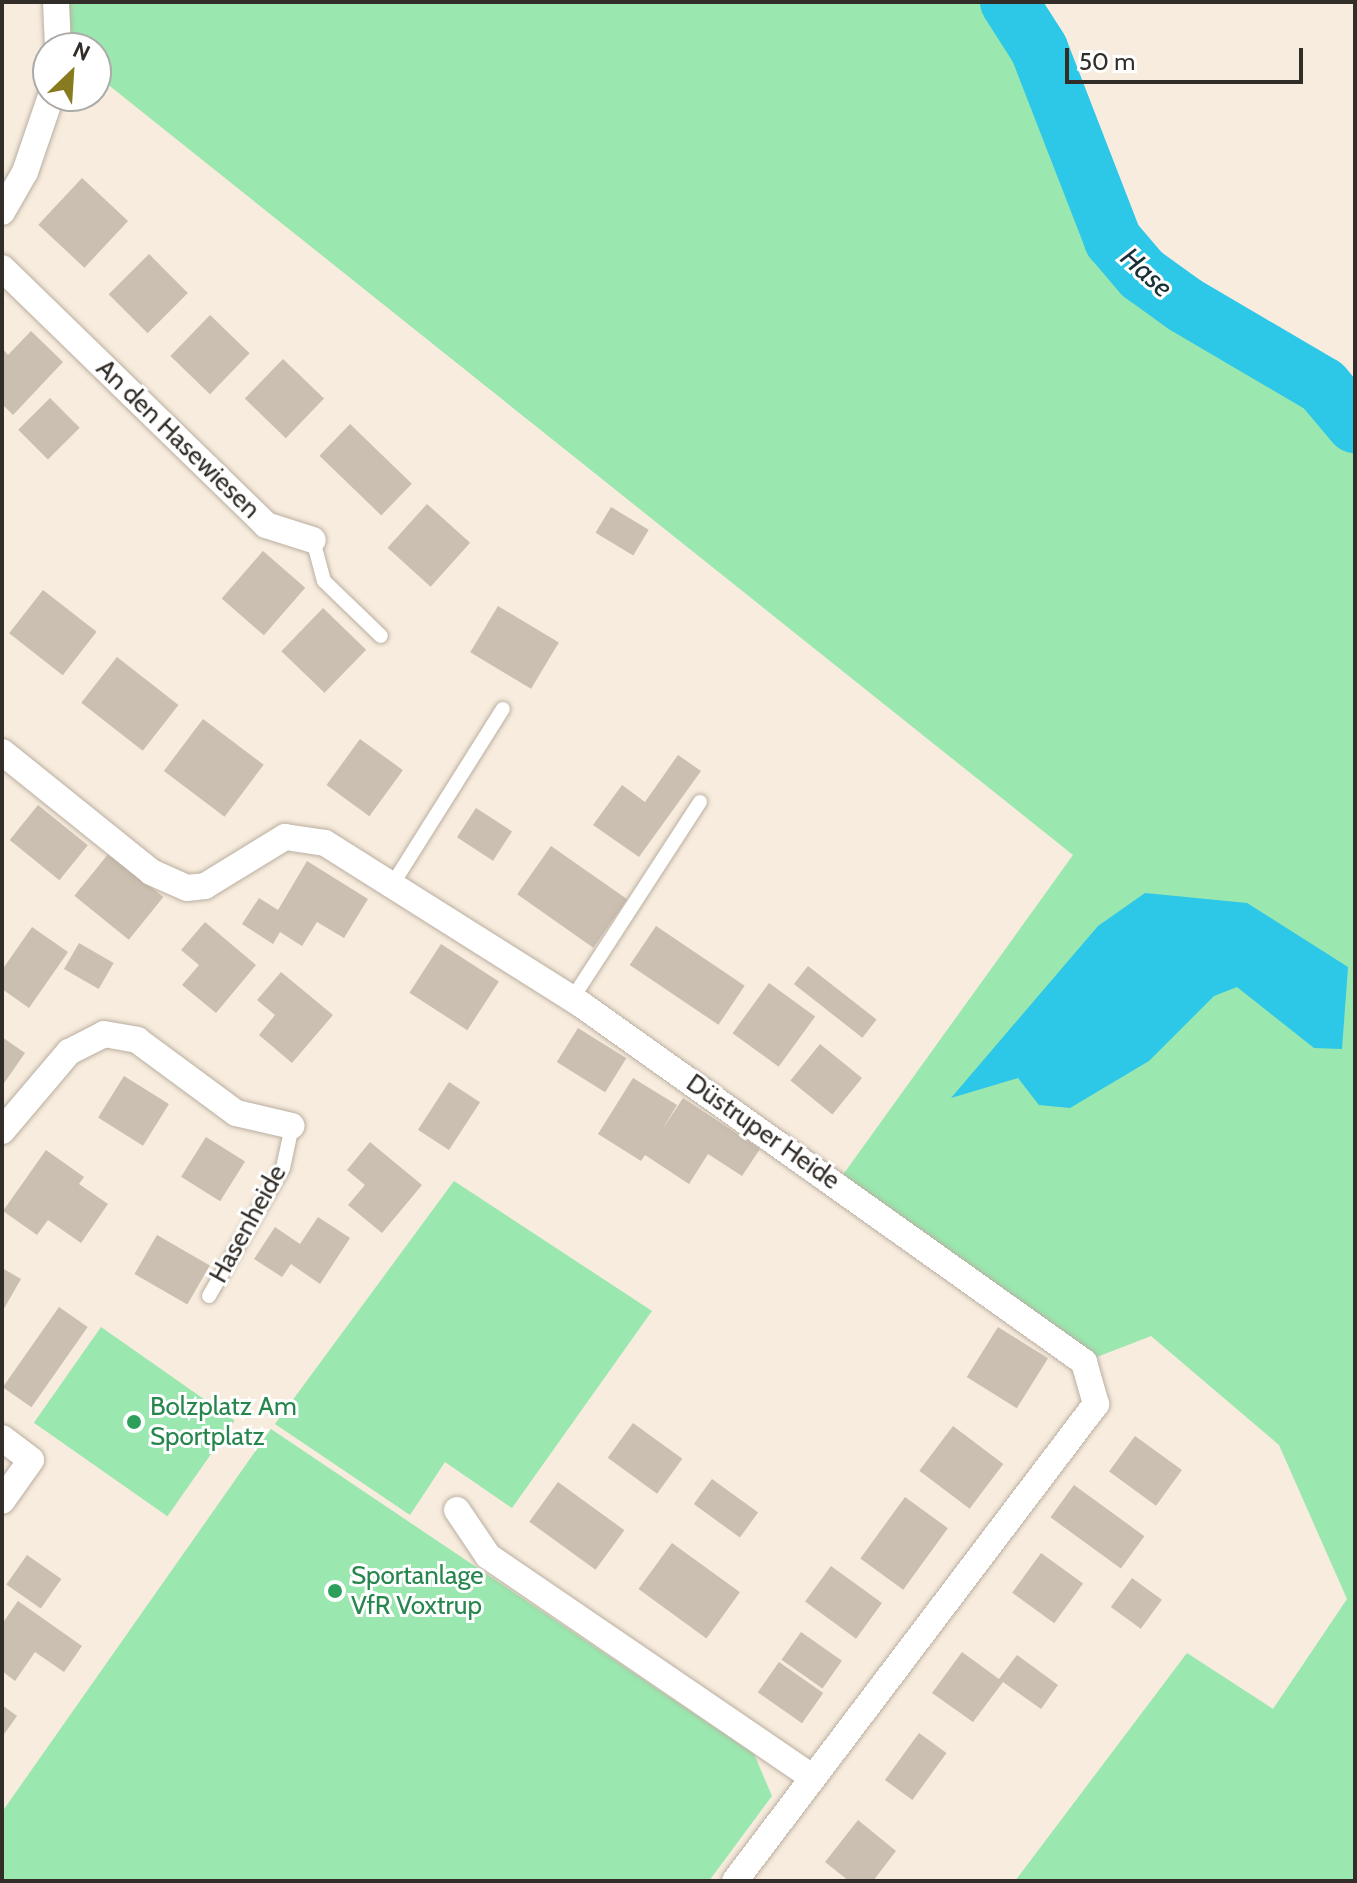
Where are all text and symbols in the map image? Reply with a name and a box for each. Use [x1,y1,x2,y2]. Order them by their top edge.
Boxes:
north arrow [32,32,112,112]
scale bar [1069,32,1307,82]
text: N [69,36,94,67]
text: 50 m [1079,47,1135,76]
water label: Hase [1114,240,1180,304]
street label: An den Hasewiesen [90,353,266,525]
street label: Düstruper Heide [680,1068,846,1196]
street label: Hasenheide [203,1160,293,1288]
place label: Bolzplatz Am Sportplatz [150,1391,297,1452]
marker: Bolzplatz Am Sportplatz [125,1413,143,1431]
place label: Sportanlage VfR Voxtrup [351,1560,484,1622]
marker: Sportanlage VfR Voxtrup [326,1582,344,1600]

